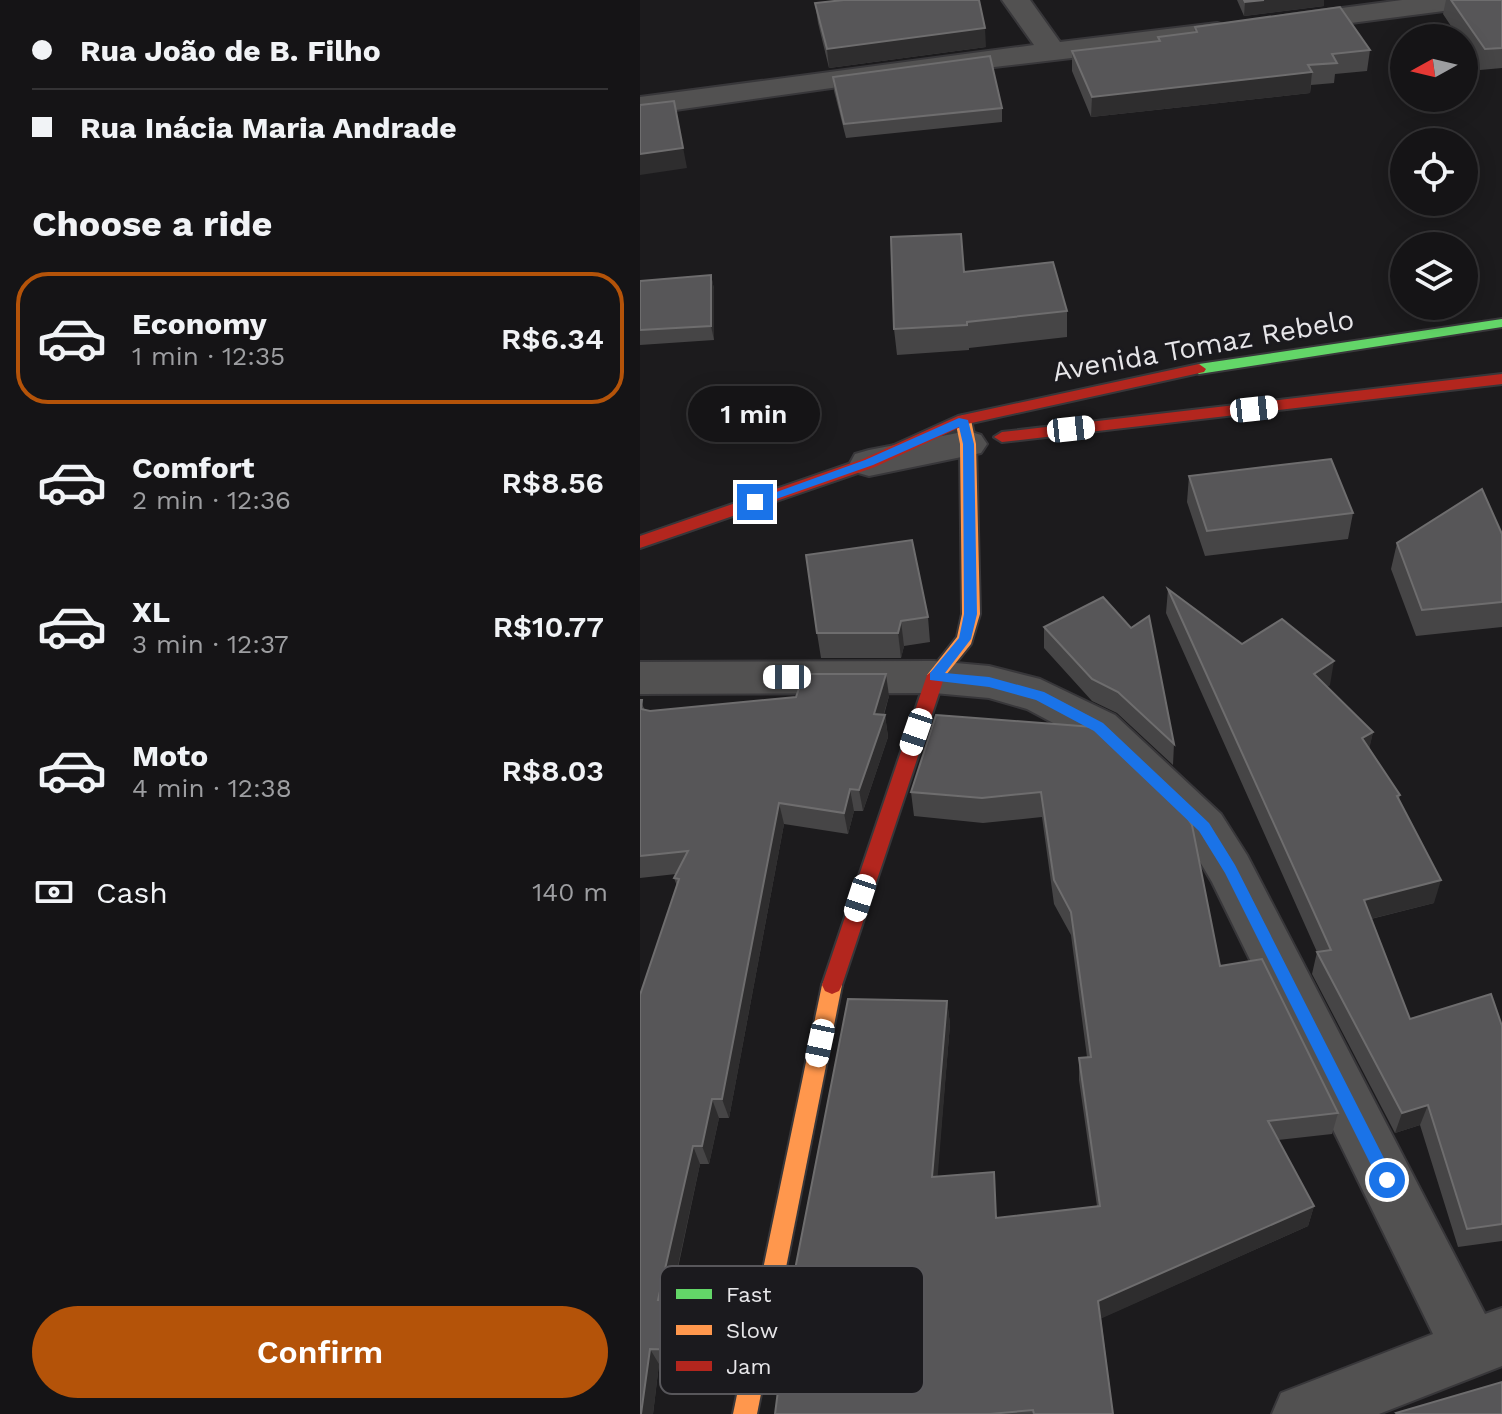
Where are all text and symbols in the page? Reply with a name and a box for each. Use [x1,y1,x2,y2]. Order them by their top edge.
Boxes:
north arrow [1390,24,1478,112]
map controls [1390,24,1478,320]
text: Rua João de B. Filho [80,33,381,68]
text: Rua Inácia Maria Andrade [80,110,457,145]
button: locate [1390,128,1478,216]
text: Choose a ride [32,203,272,245]
button: layers [1390,232,1478,320]
icon: car [36,302,108,374]
street label: Avenida Tomaz Rebelo [1050,303,1356,388]
text: Economy [132,306,267,341]
text: R$6.34 [501,321,604,356]
text: 1 min · 12:35 [132,341,285,371]
callout: 1 min [689,386,821,442]
car [1229,395,1279,423]
text: 1 min [721,399,787,429]
car [1046,415,1096,443]
icon: car [36,446,108,518]
text: Comfort [132,450,254,485]
text: R$8.56 [502,465,604,500]
route end [737,484,773,520]
text: 2 min · 12:36 [132,485,291,515]
icon: car [36,590,108,662]
text: XL [132,594,170,629]
text: R$10.77 [493,609,604,644]
text: 3 min · 12:37 [132,629,289,659]
car [763,665,811,689]
car [897,705,935,759]
icon: car [36,734,108,806]
text: Moto [132,738,208,773]
text: R$8.03 [502,753,604,788]
text: 4 min · 12:38 [132,773,292,803]
icon: cash [32,870,76,914]
car [841,871,879,925]
text: Cash [96,875,168,910]
text: 140 m [532,877,608,907]
car [803,1017,837,1069]
route start [1369,1162,1405,1198]
legend [660,1266,924,1394]
text: Fast [726,1282,772,1307]
button: Confirm [32,1306,608,1398]
text: Slow [726,1318,778,1343]
text: Jam [726,1354,771,1379]

